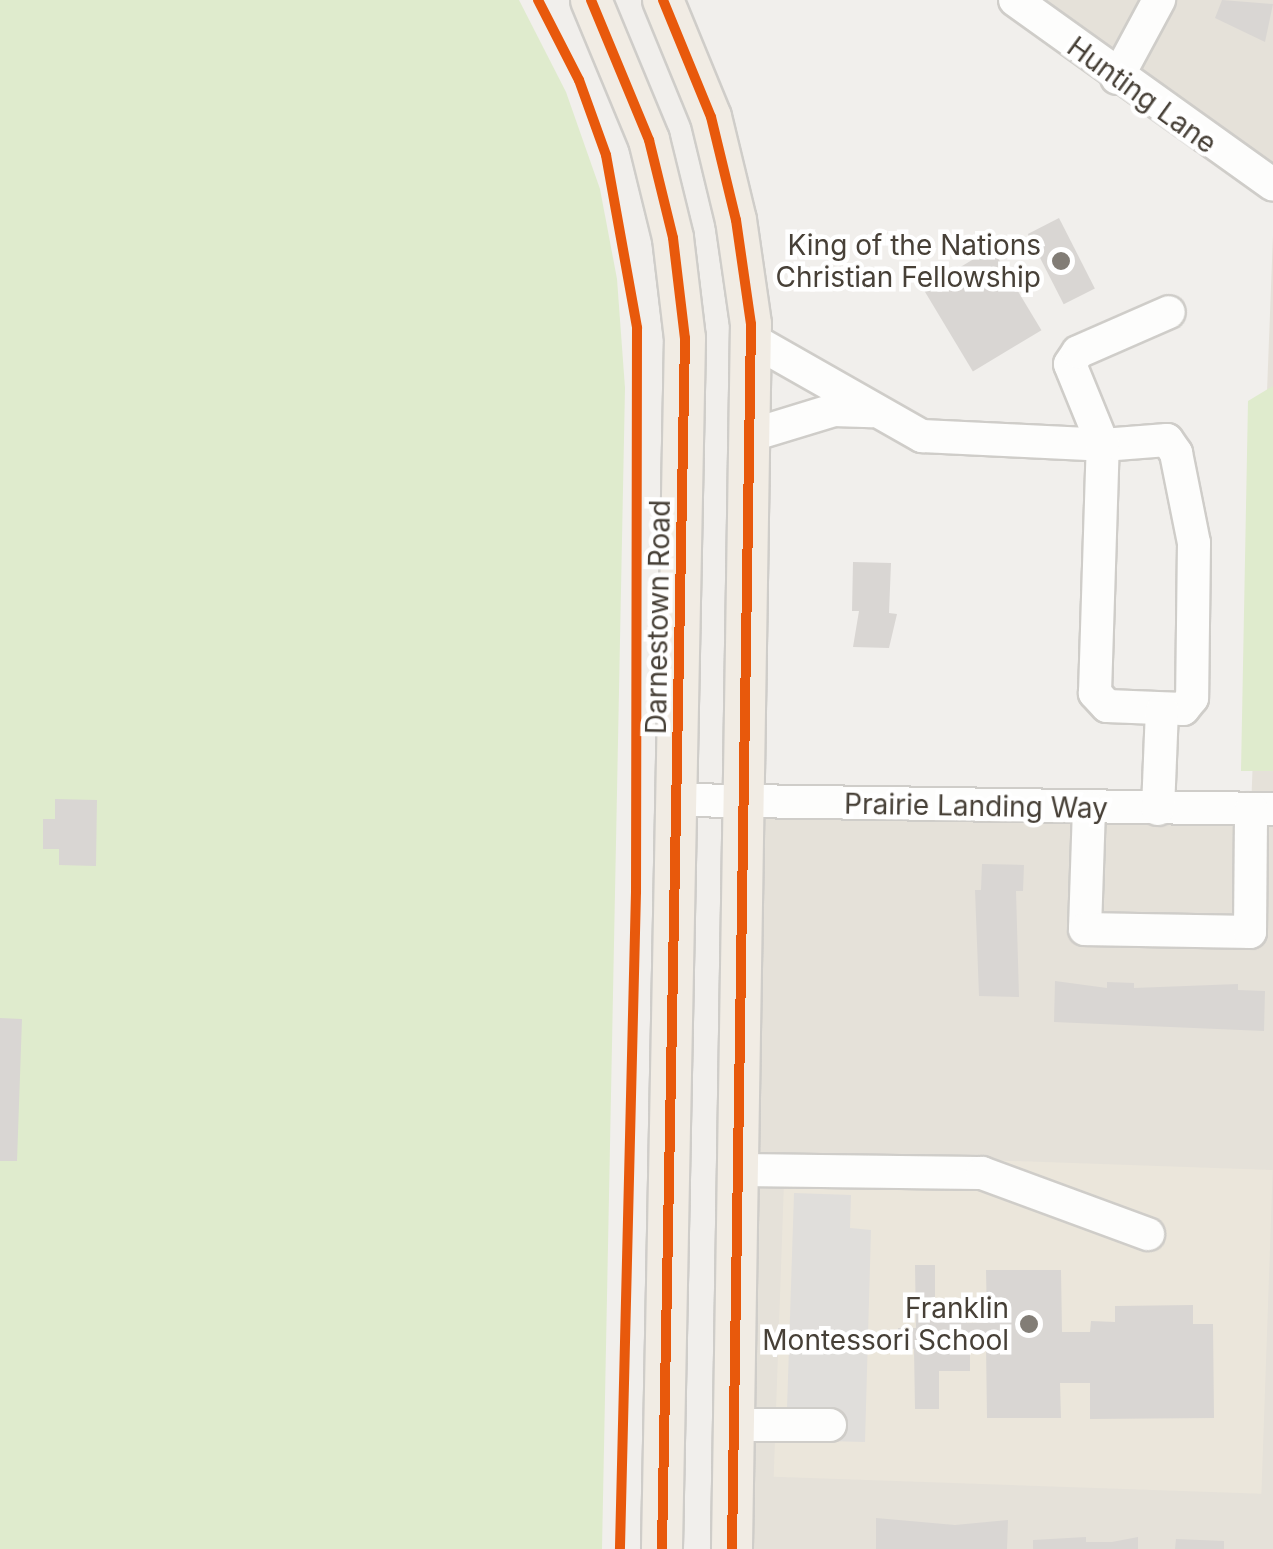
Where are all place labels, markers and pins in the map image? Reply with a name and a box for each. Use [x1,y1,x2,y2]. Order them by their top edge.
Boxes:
place label: King of the Nations Christian Fellowship [776,228,1041,294]
marker: King of the Nations Christian Fellowship [1050,250,1072,272]
place label: Franklin Montessori School [762,1291,1009,1357]
marker: Franklin Montessori School [1018,1313,1040,1335]

